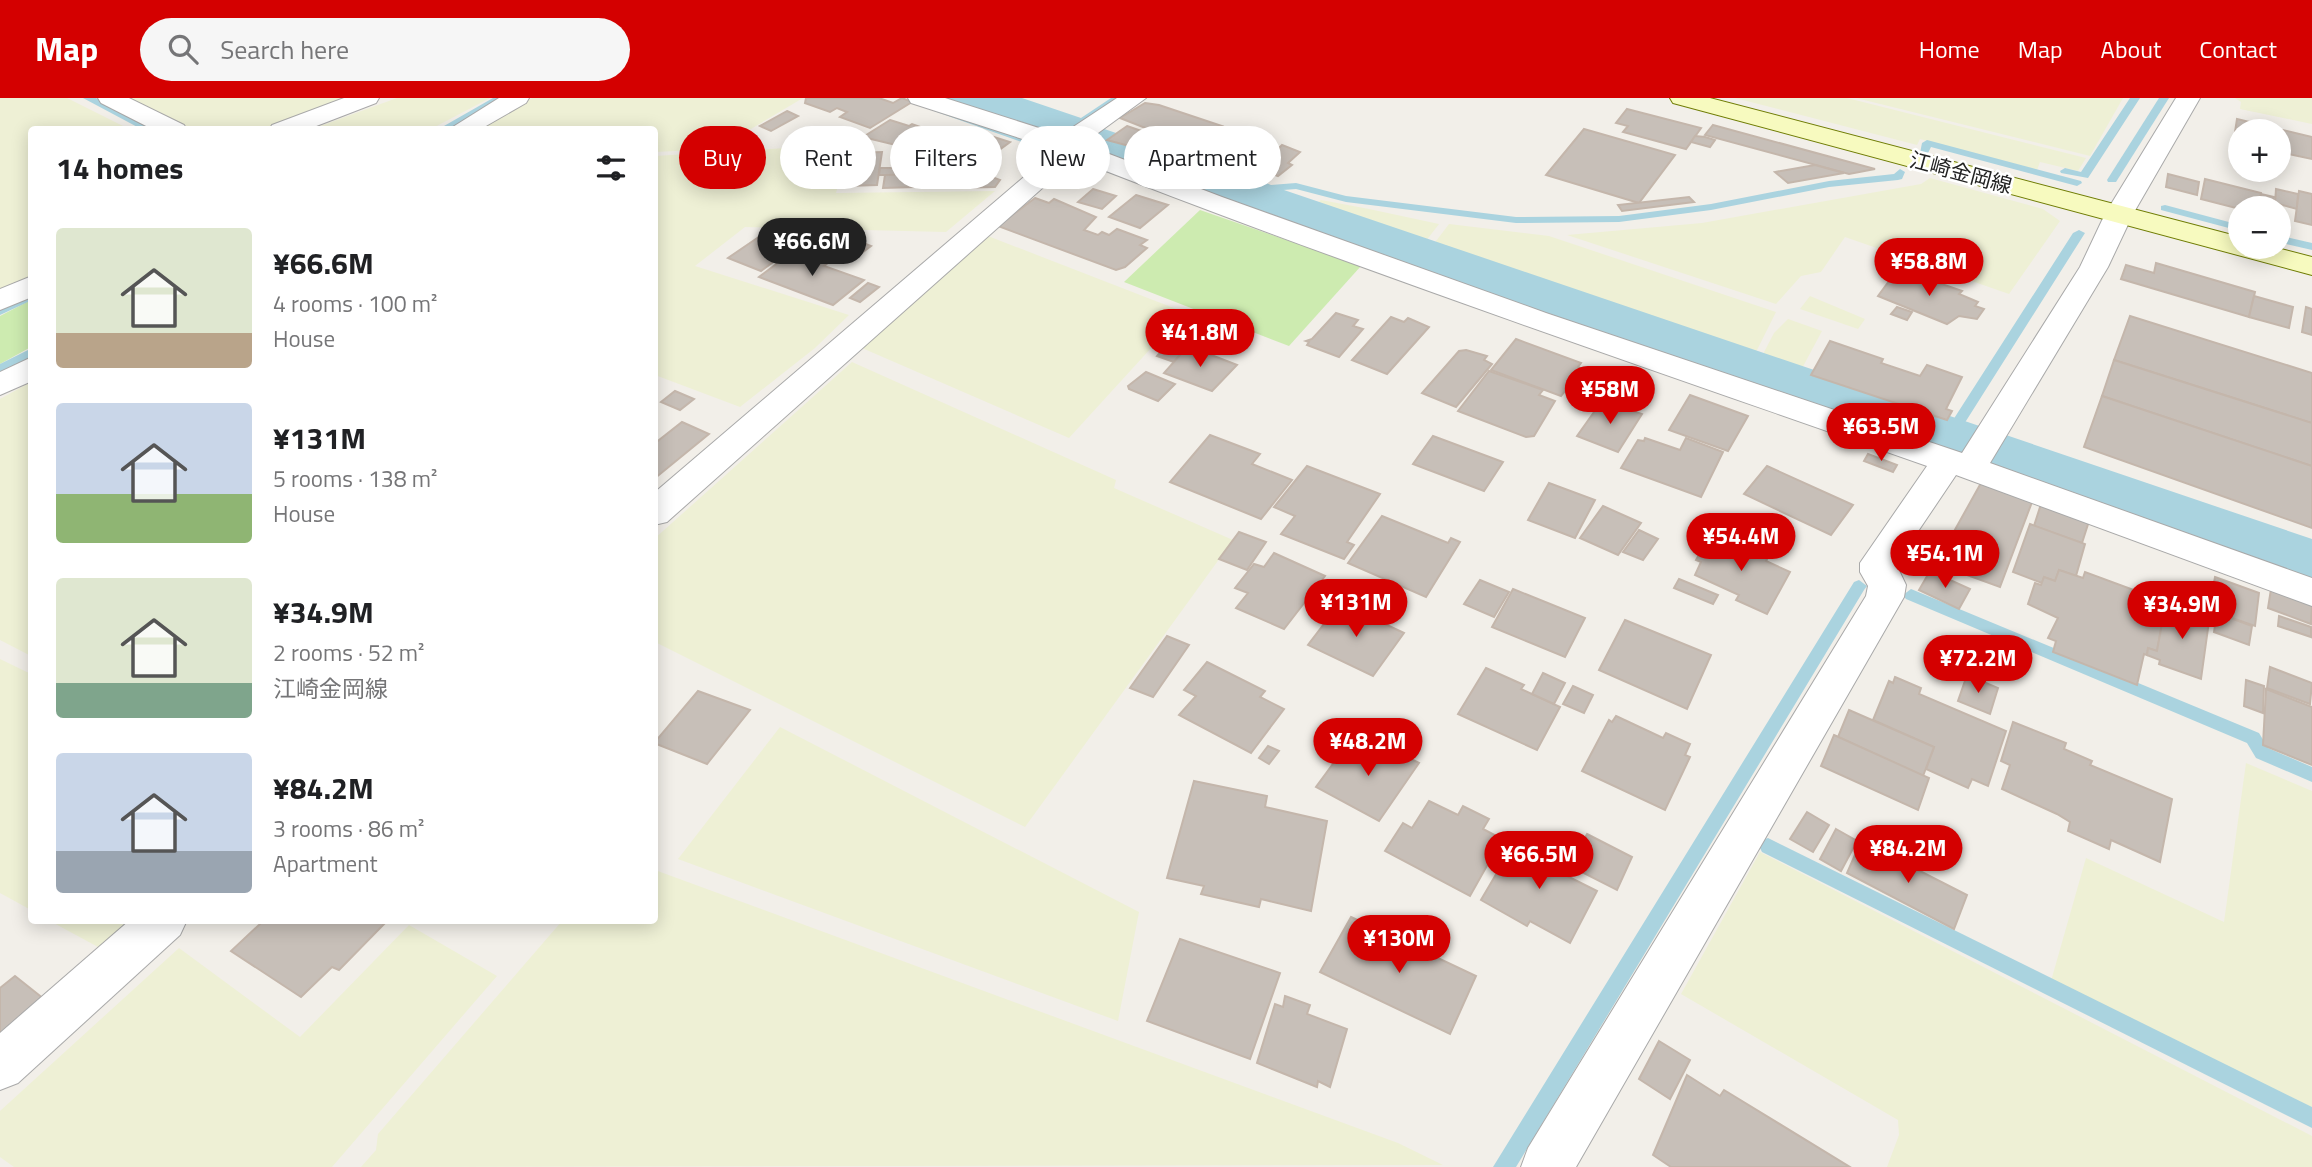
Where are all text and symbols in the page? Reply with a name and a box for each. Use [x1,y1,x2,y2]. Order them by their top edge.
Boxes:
search box [140,18,630,81]
text: Map [35,24,98,74]
icon: search [164,30,202,68]
text: Search here [220,30,349,69]
text: Home [1919,31,1980,67]
text: Map [2018,31,2063,67]
text: About [2101,31,2161,67]
text: Contact [2199,31,2277,67]
map controls [2228,119,2291,259]
button: + [2228,119,2291,182]
chip: Buy [679,126,766,189]
chip: Rent [780,126,876,189]
chip: Filters [890,126,1002,189]
chip: New [1016,126,1110,189]
chip: Apartment [1124,126,1281,189]
street label: 江崎金岡線 [1906,143,2016,201]
text: 14 homes [56,145,183,191]
icon: filters [592,149,630,187]
button: − [2228,196,2291,259]
pin: ¥66.6M [755,218,869,278]
text: ¥66.6M [773,223,851,258]
pin: ¥58.8M [1872,238,1986,298]
text: ¥66.6M [273,240,374,286]
text: ¥58.8M [1890,243,1968,278]
icon: home [112,256,196,340]
text: 4 rooms · 100 m² [273,286,437,321]
pin: ¥41.8M [1143,310,1257,369]
text: ¥41.8M [1161,314,1239,349]
text: House [273,321,335,356]
pin: ¥58M [1569,366,1651,426]
text: ¥58M [1581,371,1639,406]
pin: ¥63.5M [1824,404,1938,463]
text: ¥63.5M [1842,408,1920,443]
text: ¥131M [273,415,366,461]
icon: home [112,431,196,515]
text: 5 rooms · 138 m² [273,461,437,496]
text: House [273,496,335,531]
pin: ¥54.4M [1684,514,1798,573]
text: ¥54.4M [1702,518,1780,553]
pin: ¥54.1M [1888,531,2002,590]
text: ¥54.1M [1906,535,1984,570]
pin: ¥131M [1307,580,1405,639]
pin: ¥34.9M [2125,582,2239,641]
text: ¥131M [1320,584,1392,619]
text: ¥34.9M [2143,586,2221,621]
text: ¥34.9M [273,589,374,635]
icon: home [112,606,196,690]
text: 2 rooms · 52 m² [273,635,424,670]
pin: ¥72.2M [1921,636,2035,695]
text: ¥72.2M [1939,640,2017,675]
text: 江崎金岡線 [273,671,388,706]
pin: ¥48.2M [1311,718,1425,778]
text: ¥48.2M [1329,723,1407,758]
text: ¥84.2M [273,765,374,811]
icon: home [112,781,196,865]
text: 3 rooms · 86 m² [273,811,424,846]
pin: ¥84.2M [1851,826,1965,885]
text: ¥84.2M [1869,830,1947,865]
pin: ¥66.5M [1482,832,1596,891]
text: ¥66.5M [1500,836,1578,871]
text: Apartment [273,846,378,881]
pin: ¥130M [1350,916,1448,975]
text: ¥130M [1363,920,1435,955]

